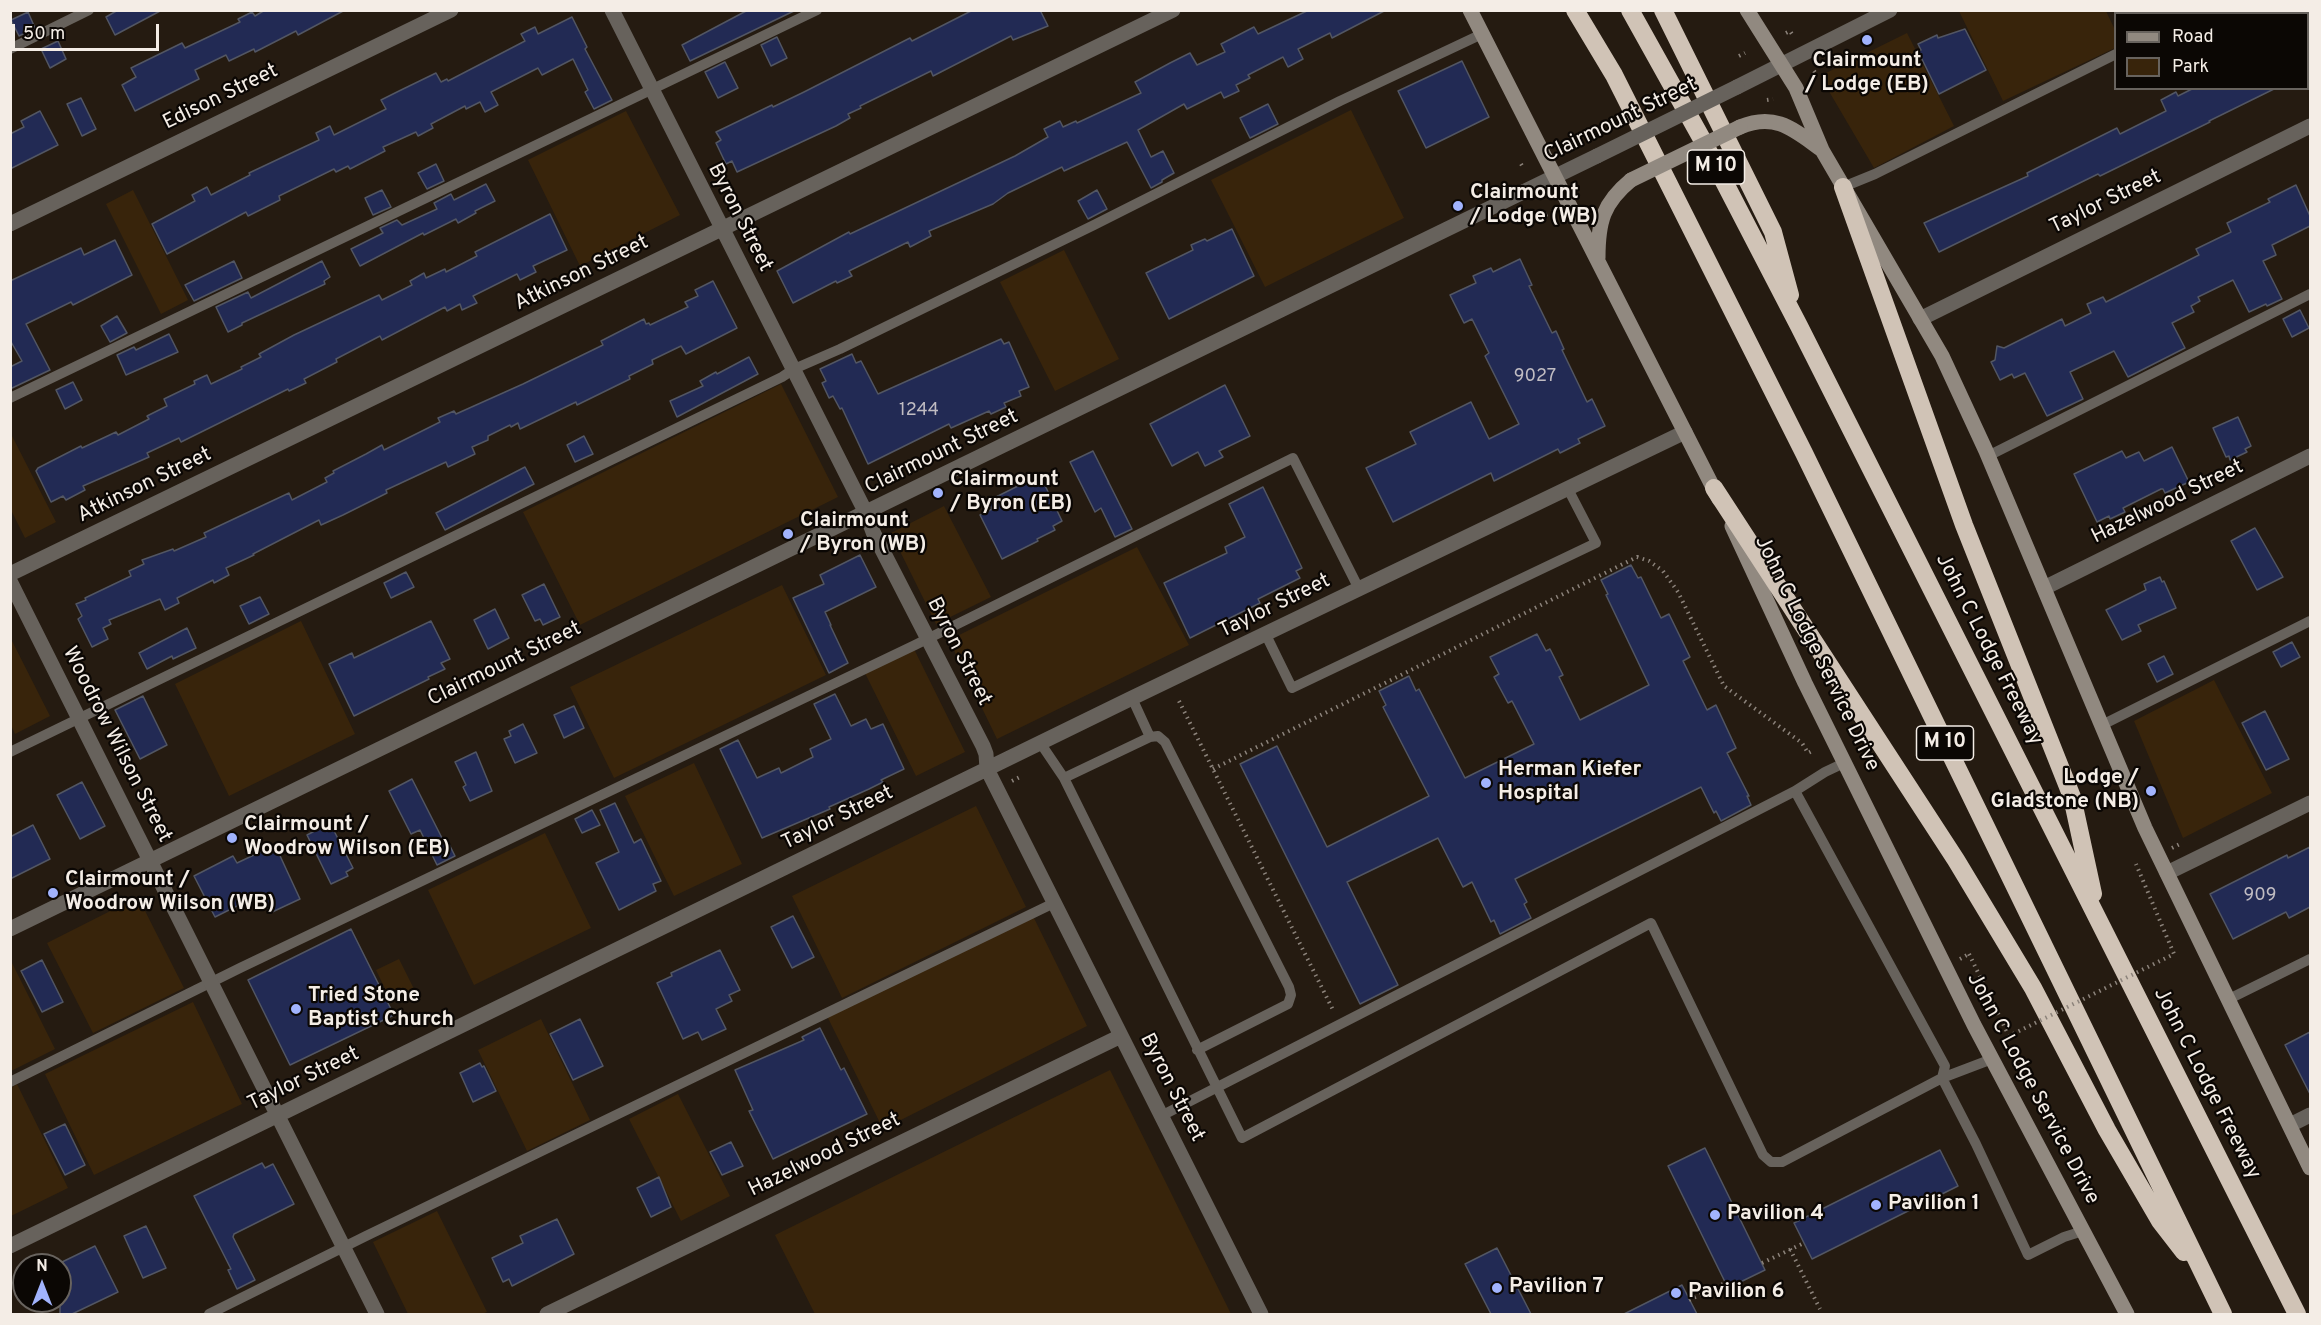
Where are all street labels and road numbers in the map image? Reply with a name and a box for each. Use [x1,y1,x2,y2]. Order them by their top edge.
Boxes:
street label: Edison Street [159,59,283,137]
street label: Clairmount Street [1540,73,1702,169]
road number: M 10 [1688,150,1744,184]
street label: Byron Street [701,160,777,276]
street label: Taylor Street [2046,165,2166,241]
street label: Atkinson Street [511,231,653,317]
street label: Clairmount Street [861,405,1023,501]
street label: Atkinson Street [74,443,216,529]
street label: Hazelwood Street [2088,455,2248,551]
street label: John C Lodge Service Drive [1748,532,1884,776]
street label: John C Lodge Freeway [1929,550,2047,750]
street label: Taylor Street [1215,569,1335,645]
street label: Byron Street [920,594,996,710]
street label: Clairmount Street [424,617,586,713]
street label: Woodrow Wilson Street [56,643,176,847]
road number: M 10 [1916,726,1974,760]
street label: Taylor Street [778,781,898,857]
street label: John C Lodge Service Drive [1960,969,2104,1209]
street label: John C Lodge Freeway [2147,984,2265,1184]
street label: Byron Street [1133,1030,1209,1146]
street label: Taylor Street [244,1042,364,1118]
street label: Hazelwood Street [745,1108,905,1204]

